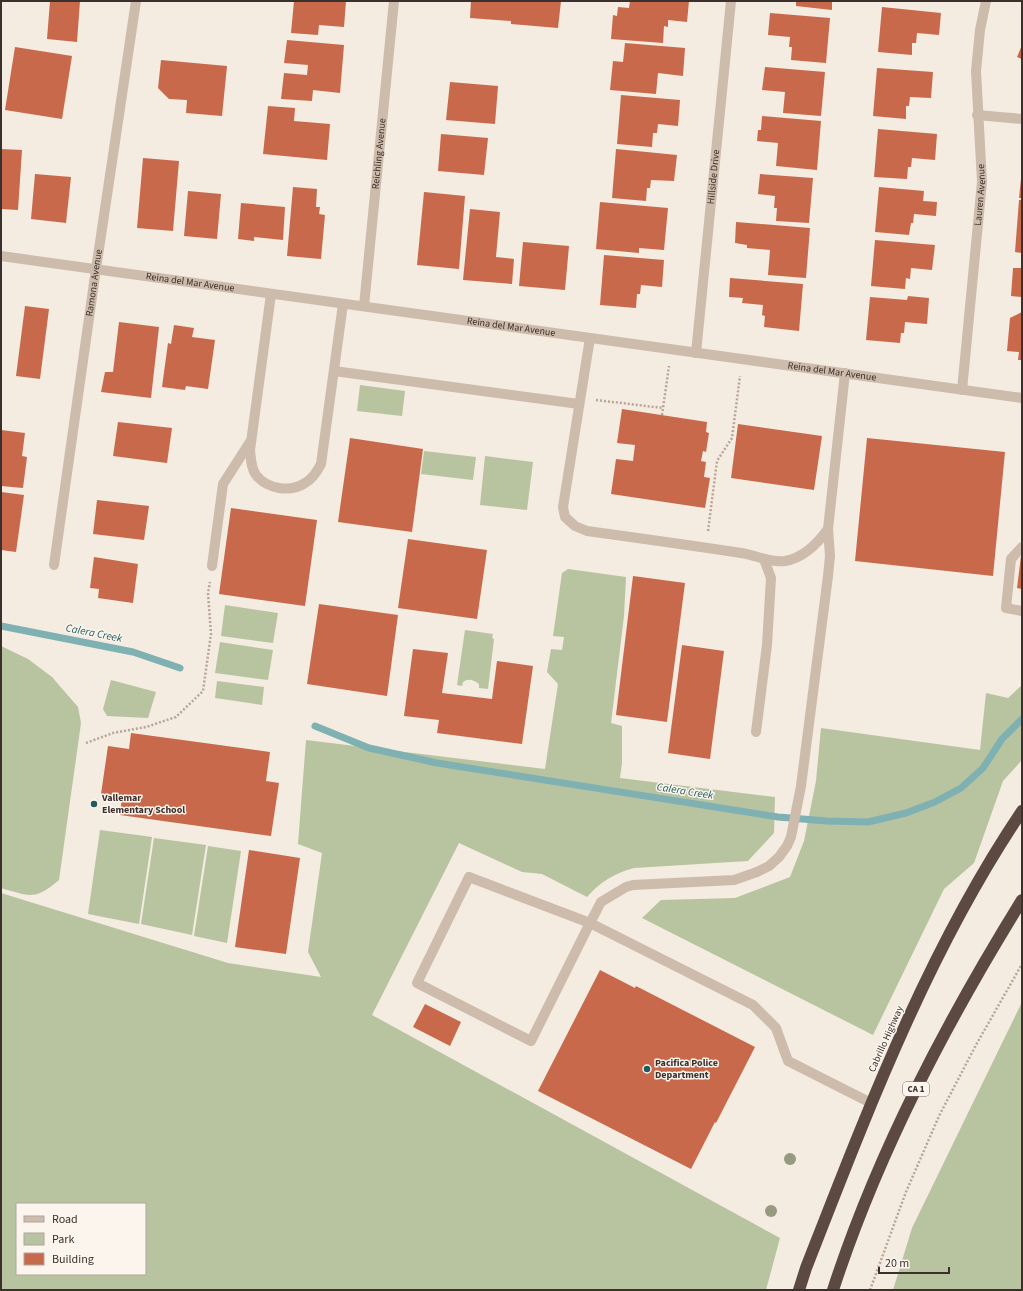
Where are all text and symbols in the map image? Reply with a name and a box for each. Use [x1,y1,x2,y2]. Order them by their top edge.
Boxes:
street label: Reichling Avenue [369,117,389,190]
street label: Hillside Drive [704,149,723,205]
street label: Lauren Avenue [971,164,989,226]
street label: Ramona Avenue [82,248,106,317]
street label: Reina del Mar Avenue [145,269,235,295]
street label: Reina del Mar Avenue [466,314,556,340]
street label: Reina del Mar Avenue [787,358,877,385]
water label: Calera Creek [64,620,124,646]
water label: Calera Creek [656,779,715,803]
place label: Vallemar Elementary School [101,791,185,817]
marker: Vallemar Elementary School [89,799,99,809]
street label: Cabrillo Highway [865,1003,907,1074]
place label: Pacifica Police Department [655,1056,718,1082]
marker: Pacifica Police Department [642,1064,652,1074]
road number: CA 1 [903,1082,929,1096]
legend [16,1203,146,1275]
text: Road [52,1211,78,1228]
text: Park [52,1231,74,1248]
scale bar [879,1249,949,1275]
text: Building [52,1251,94,1268]
text: 20 m [885,1255,909,1272]

